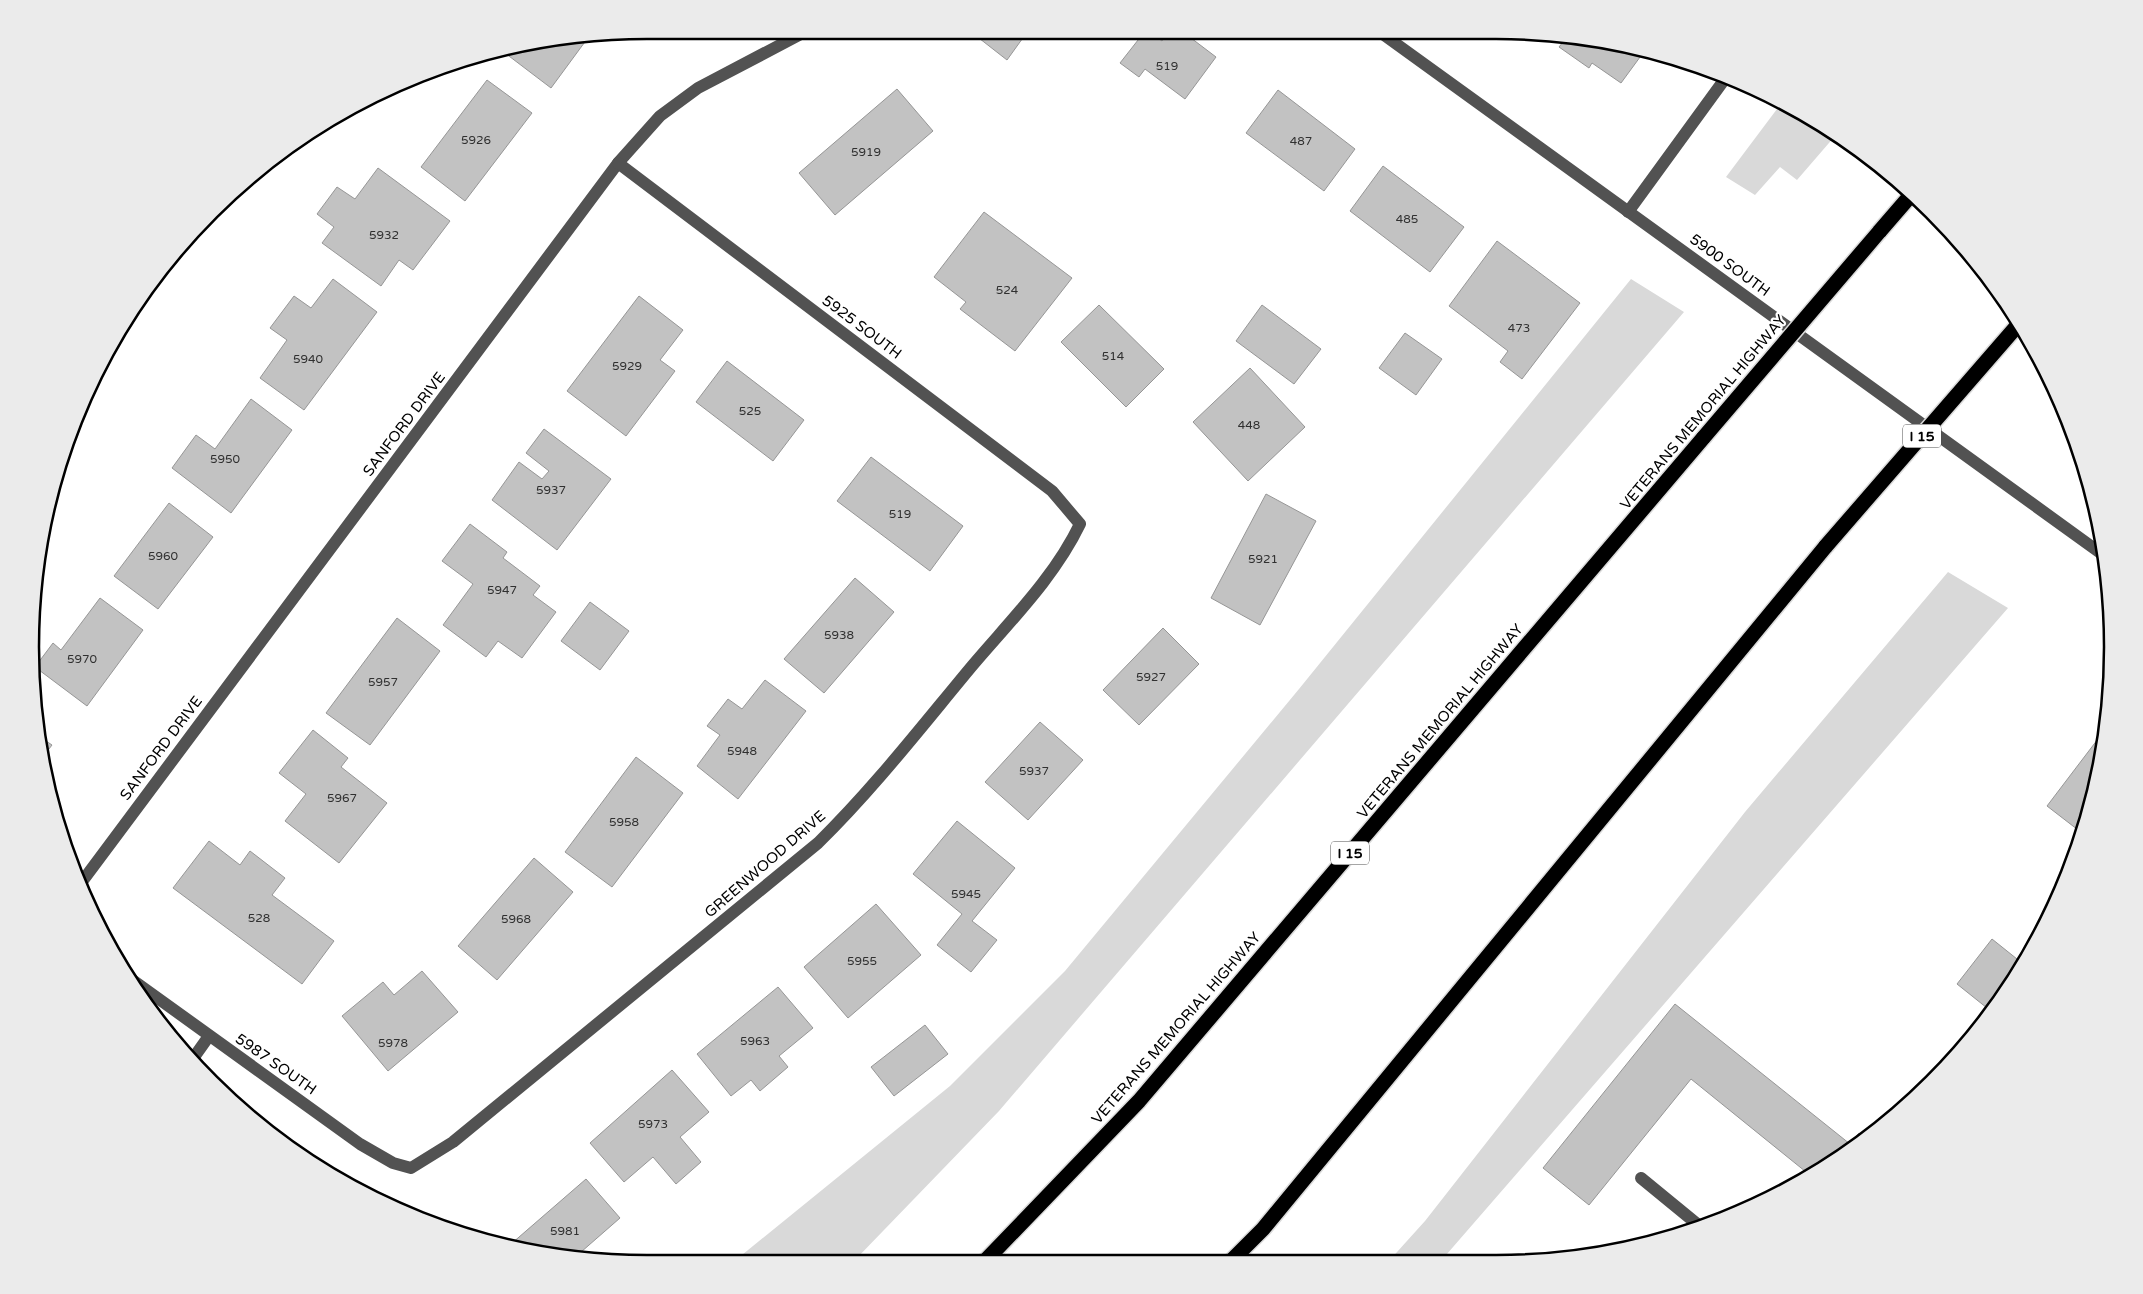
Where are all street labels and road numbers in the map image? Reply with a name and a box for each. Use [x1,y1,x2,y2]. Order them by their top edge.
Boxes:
street label: 5900 SOUTH [1686,230,1774,300]
street label: 5925 SOUTH [819,291,905,363]
street label: VETERANS MEMORIAL HIGHWAY [1616,311,1790,513]
street label: SANFORD DRIVE [359,368,449,480]
road number: I 15 [1903,424,1941,448]
street label: VETERANS MEMORIAL HIGHWAY [1353,620,1527,822]
street label: SANFORD DRIVE [116,692,206,804]
street label: GREENWOOD DRIVE [701,807,829,921]
road number: I 15 [1331,841,1369,864]
street label: VETERANS MEMORIAL HIGHWAY [1088,928,1265,1128]
street label: 5987 SOUTH [232,1029,320,1099]

